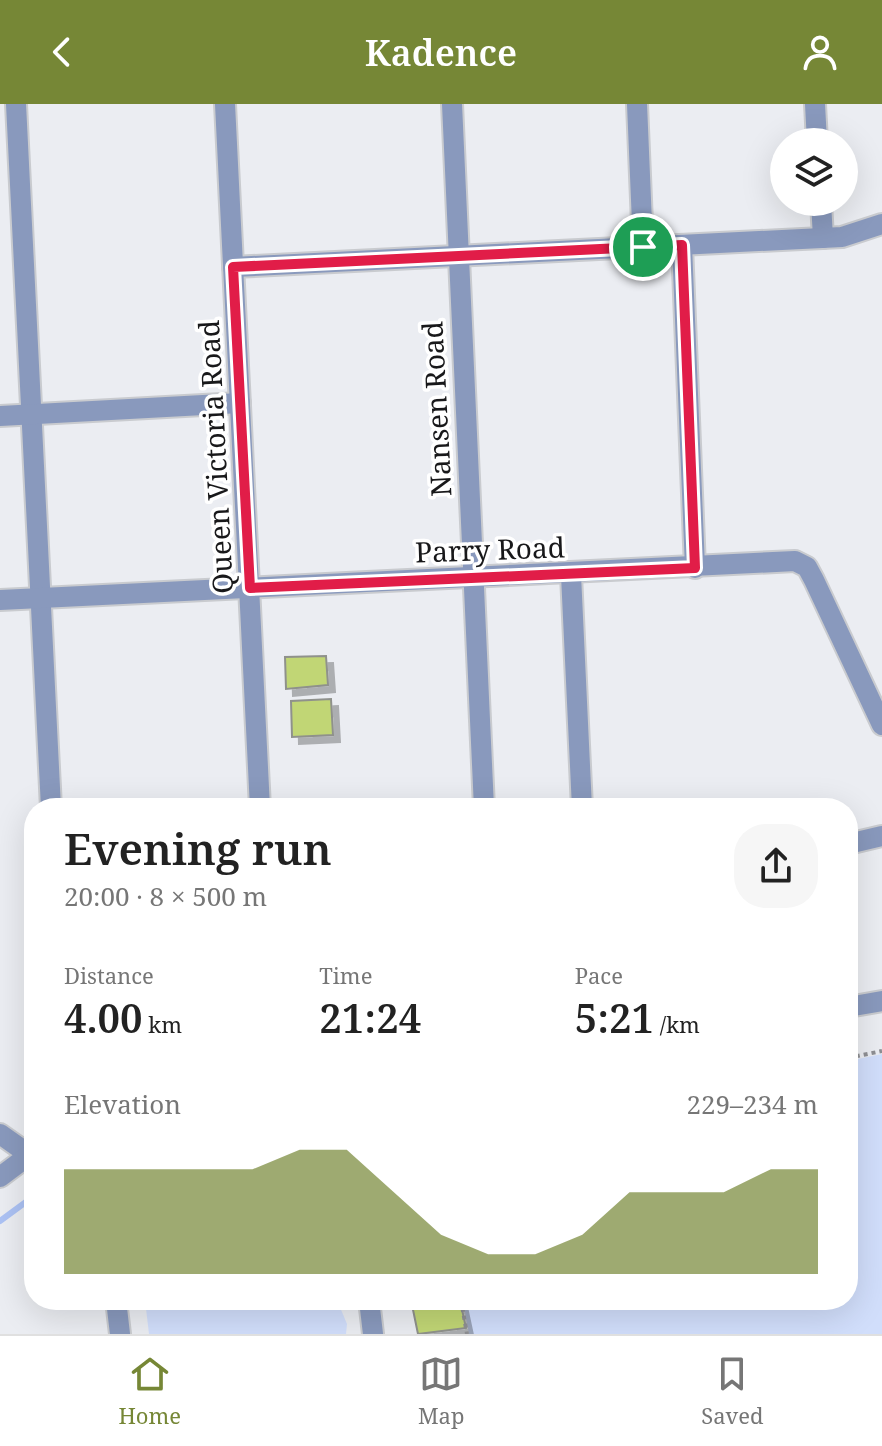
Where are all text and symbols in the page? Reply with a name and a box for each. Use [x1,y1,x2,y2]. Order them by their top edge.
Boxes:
text: Kadence [365,28,517,77]
icon: back [40,30,84,74]
icon: person [798,30,842,74]
map controls [770,128,858,216]
button: layers [770,128,858,216]
pin [609,213,677,281]
icon: arrive [621,225,665,269]
street label: Queen Victoria Road [189,319,241,595]
street label: Nansen Road [412,320,460,498]
street label: Parry Road [415,527,565,571]
text: Evening run [64,818,332,878]
button: share [734,824,818,908]
text: 20:00 · 8 × 500 m [64,878,267,914]
text: Distance [64,960,154,990]
text: Time [319,960,372,990]
text: Pace [575,960,623,990]
text: 4.00 [64,990,143,1045]
text: 21:24 [319,990,421,1045]
text: 5:21 [575,990,654,1045]
text: km [143,1009,182,1039]
text: /km [654,1009,700,1039]
text: Elevation [64,1086,181,1122]
text: 229–234 m [686,1086,818,1122]
tab: Home [118,1352,181,1430]
tab: Map [418,1352,464,1430]
tab: Saved [701,1352,764,1430]

